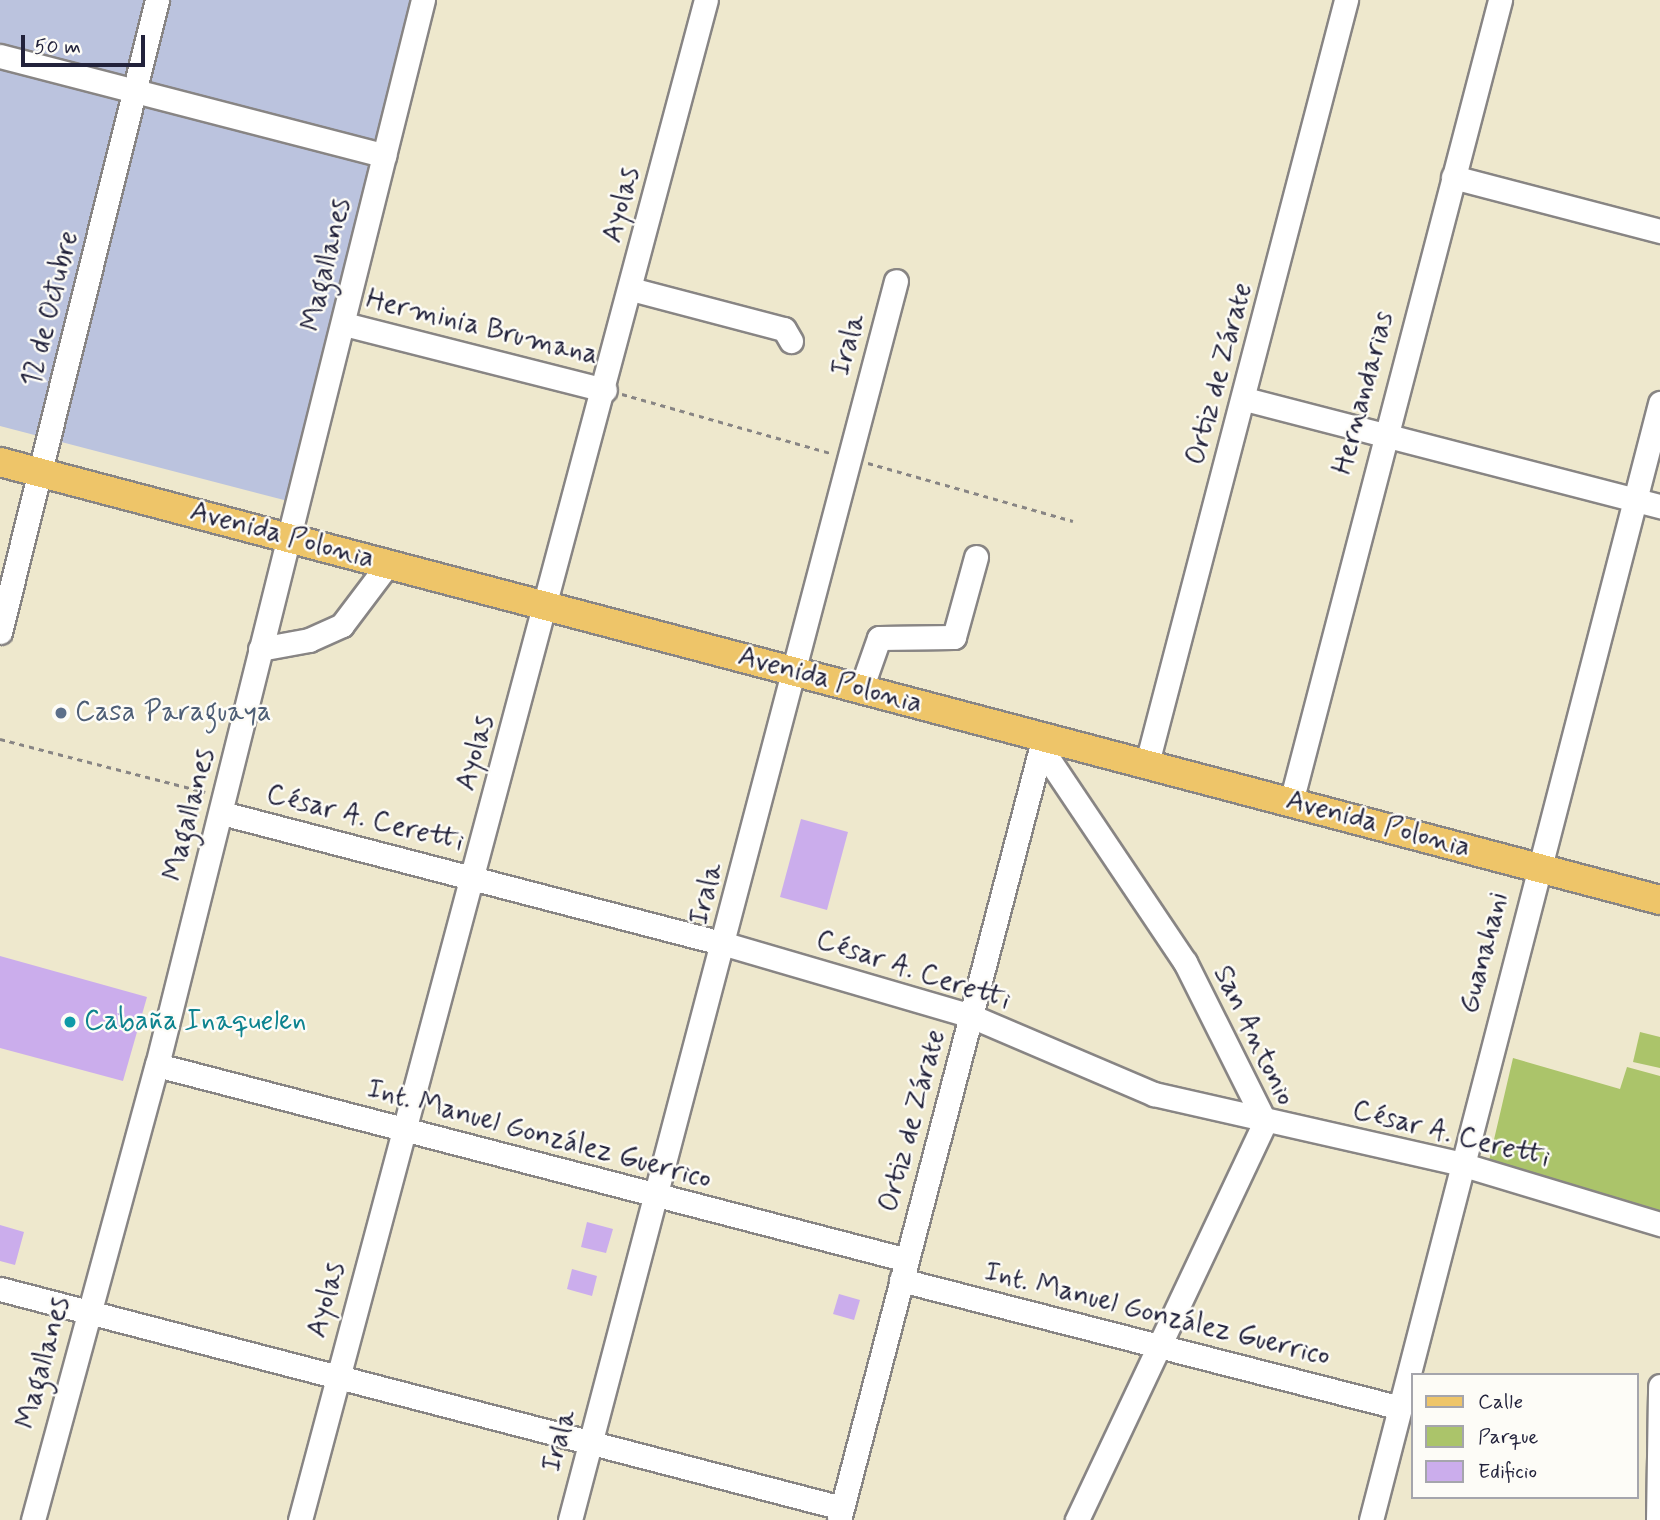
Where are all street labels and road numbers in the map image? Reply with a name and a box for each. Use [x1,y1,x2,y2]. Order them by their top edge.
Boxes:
street label: Ayolas [596,164,648,246]
street label: Magallanes [295,195,359,335]
street label: 12 de Octubre [15,227,87,391]
street label: Ortiz de Zárate [1180,279,1260,469]
street label: Herminia Brumana [361,283,603,373]
street label: Hernandarias [1326,308,1402,478]
street label: Irala [825,310,873,380]
street label: Avenida Polonia [186,495,378,577]
street label: Avenida Polonia [734,640,926,722]
street label: Ayolas [450,712,502,794]
street label: Magallanes [157,745,223,885]
street label: César A. Ceretti [262,778,468,860]
street label: Avenida Polonia [1282,784,1474,866]
street label: Irala [683,859,731,929]
street label: Guanahani [1453,889,1517,1017]
street label: César A. Ceretti [811,924,1015,1018]
street label: San Antonio [1206,963,1300,1109]
street label: Ortiz de Zárate [873,1026,953,1216]
street label: Int. Manuel González Guerrico [362,1072,716,1198]
street label: César A. Ceretti [1348,1094,1554,1176]
street label: Int. Manuel González Guerrico [979,1255,1335,1375]
street label: Ayolas [301,1259,353,1341]
street label: Magallanes [10,1293,78,1433]
street label: Irala [536,1406,584,1476]

